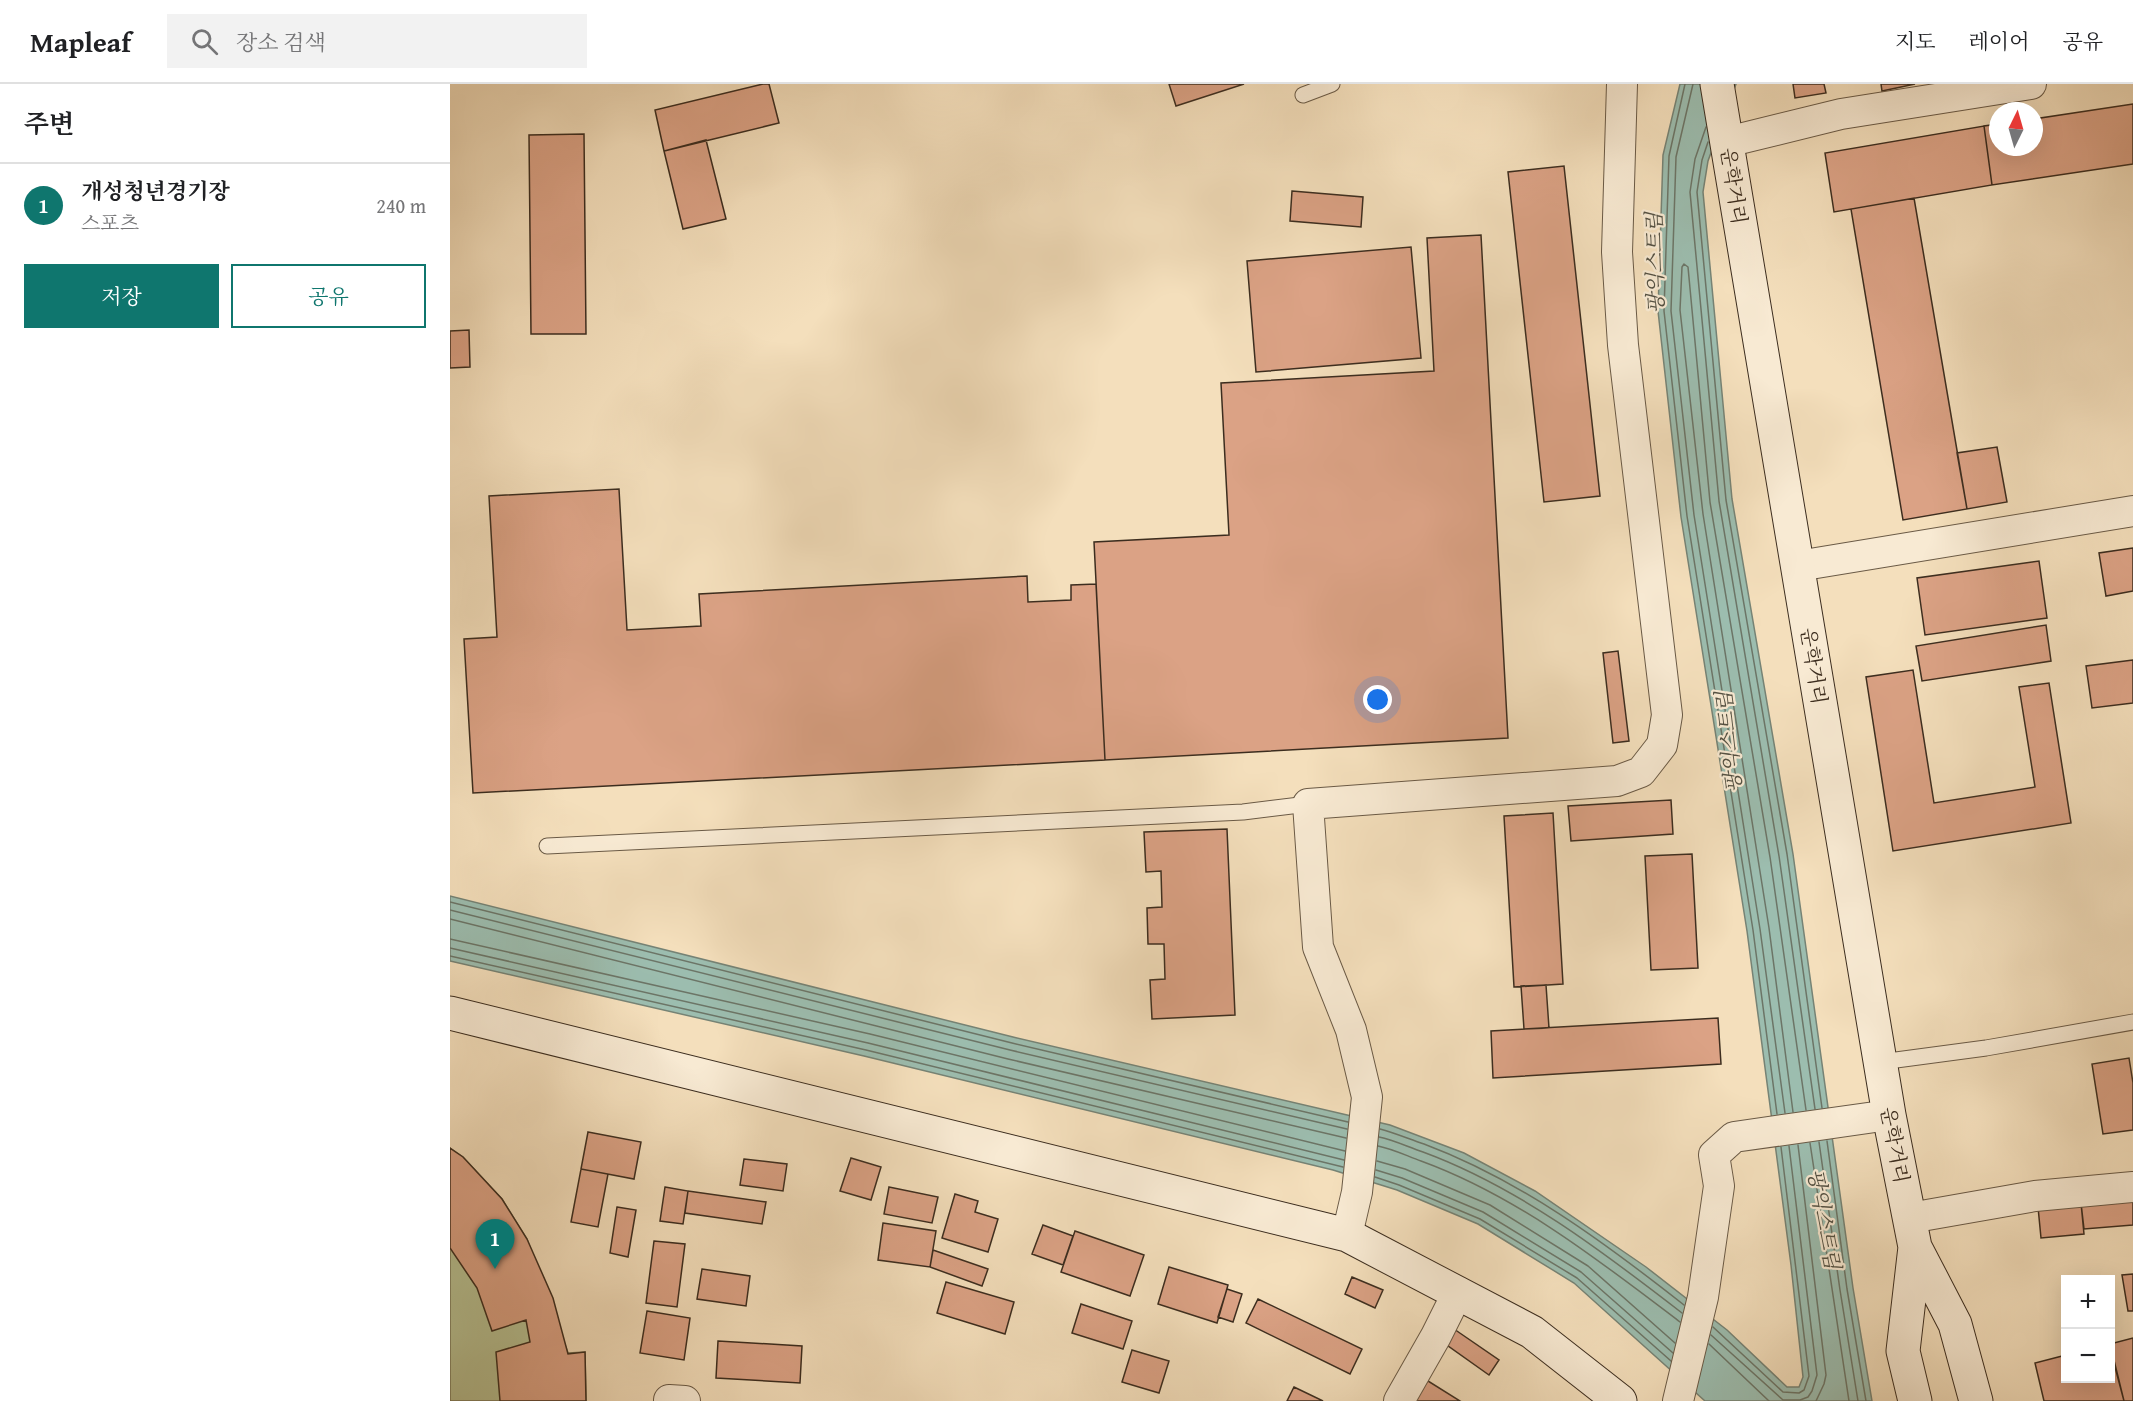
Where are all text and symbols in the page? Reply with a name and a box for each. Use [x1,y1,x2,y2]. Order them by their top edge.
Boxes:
search box [167,14,587,68]
text: Mapleaf [30,21,131,62]
icon: search [188,25,221,58]
text: 장소 검색 [236,26,326,58]
text: 지도 [1895,26,1936,57]
text: 레이어 [1969,26,2029,57]
text: 공유 [2062,26,2103,57]
north arrow [1989,102,2043,156]
text: 주변 [24,104,74,143]
street label: 운학거리 [1714,145,1755,226]
text: 개성청년경기장 [81,175,230,207]
text: 1 [38,191,49,220]
text: 240 m [376,191,426,220]
text: 스포츠 [81,208,139,237]
water label: 팡익스트림 [1638,210,1671,314]
button: 저장 [24,264,219,328]
button: 공유 [231,264,426,328]
street label: 운학거리 [1794,625,1835,706]
your location [1363,685,1392,714]
water label: 팡익스트림 [1708,688,1749,794]
street label: 운학거리 [1874,1104,1917,1186]
water label: 팡익스트림 [1800,1166,1849,1273]
pin: 1 [476,1220,514,1269]
map controls [2061,1275,2115,1383]
button: + [2061,1275,2115,1329]
button: − [2061,1329,2115,1383]

